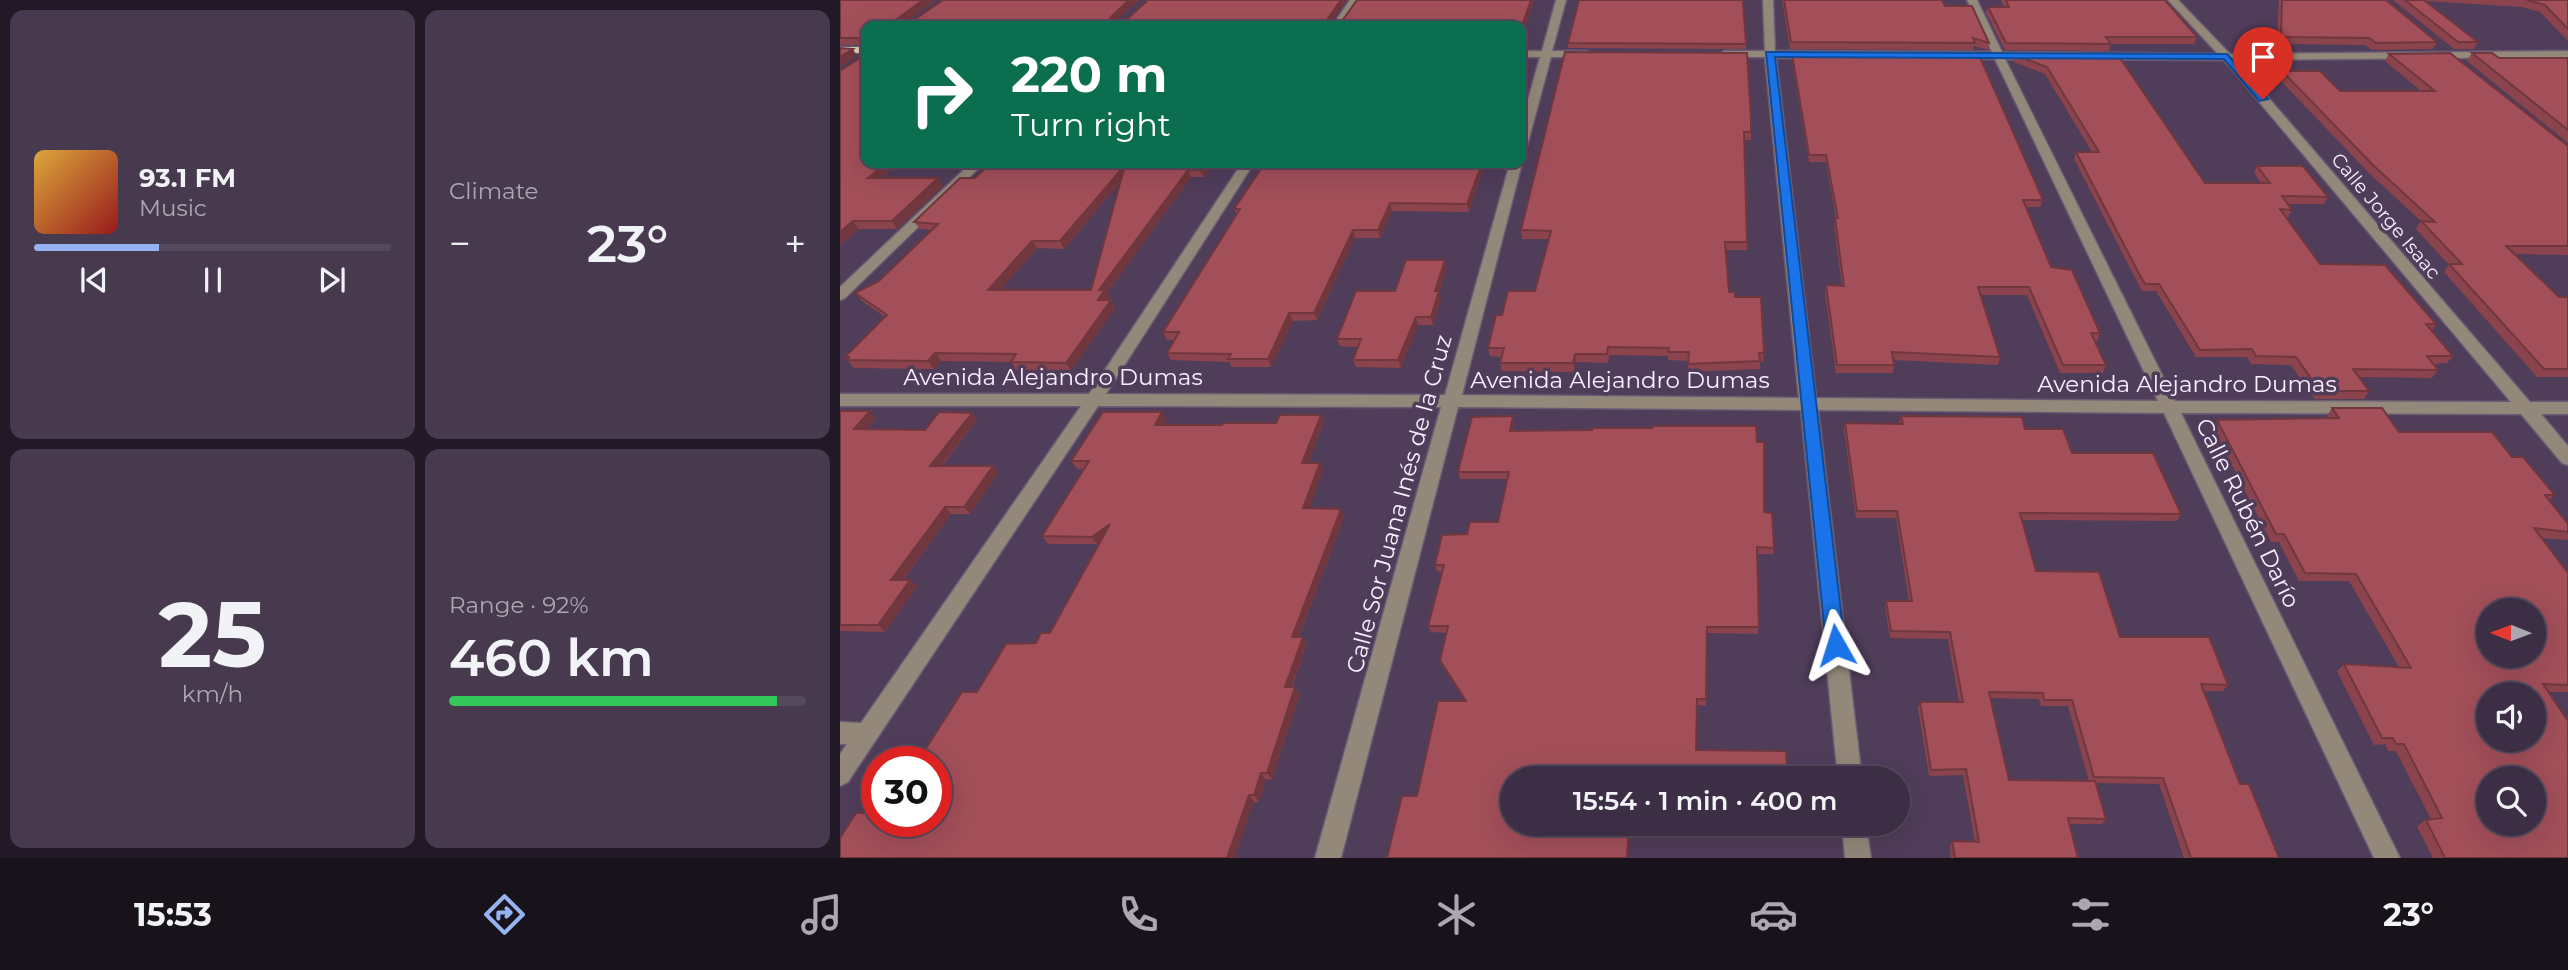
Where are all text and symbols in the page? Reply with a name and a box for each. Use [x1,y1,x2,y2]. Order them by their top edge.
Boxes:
pin [2233,27,2293,99]
icon: arrive [2244,38,2282,76]
text: 220 m [1011,45,1167,104]
icon: right [896,49,987,140]
text: Turn right [1011,105,1171,144]
street label: Calle Jorge Isaac [2327,148,2445,284]
text: 93.1 FM [139,162,236,194]
text: Climate [449,177,538,205]
text: Music [139,194,207,222]
text: 23° [587,212,668,275]
text: − [449,220,471,267]
text: + [784,220,806,267]
icon: previous [75,261,113,299]
icon: pause [194,261,232,299]
icon: next [313,261,351,299]
street label: Calle Sor Juana Inés de la Cruz [1340,332,1458,676]
street label: Avenida Alejandro Dumas [903,363,1203,391]
street label: Avenida Alejandro Dumas [1470,366,1770,394]
street label: Avenida Alejandro Dumas [2037,370,2337,398]
street label: Calle Rubén Darío [2190,414,2306,612]
text: 25 [159,579,266,690]
text: Range · 92% [449,591,589,619]
north arrow [2476,598,2546,668]
map controls [2476,598,2546,836]
position arrow [1799,608,1873,682]
text: 460 km [449,626,654,689]
text: km/h [182,680,243,708]
button: sound [2476,682,2546,752]
speed limit sign: 30 [861,746,952,837]
button: search [2476,766,2546,836]
text: 15:54 · 1 min · 400 m [1573,785,1837,817]
icon: directions [480,890,529,939]
icon: music [797,890,846,939]
icon: phone [1114,890,1163,939]
icon: climate [1432,890,1481,939]
icon: car [1749,890,1798,939]
icon: filters [2066,890,2115,939]
text: 15:53 [134,895,212,934]
text: 23° [2383,895,2434,934]

